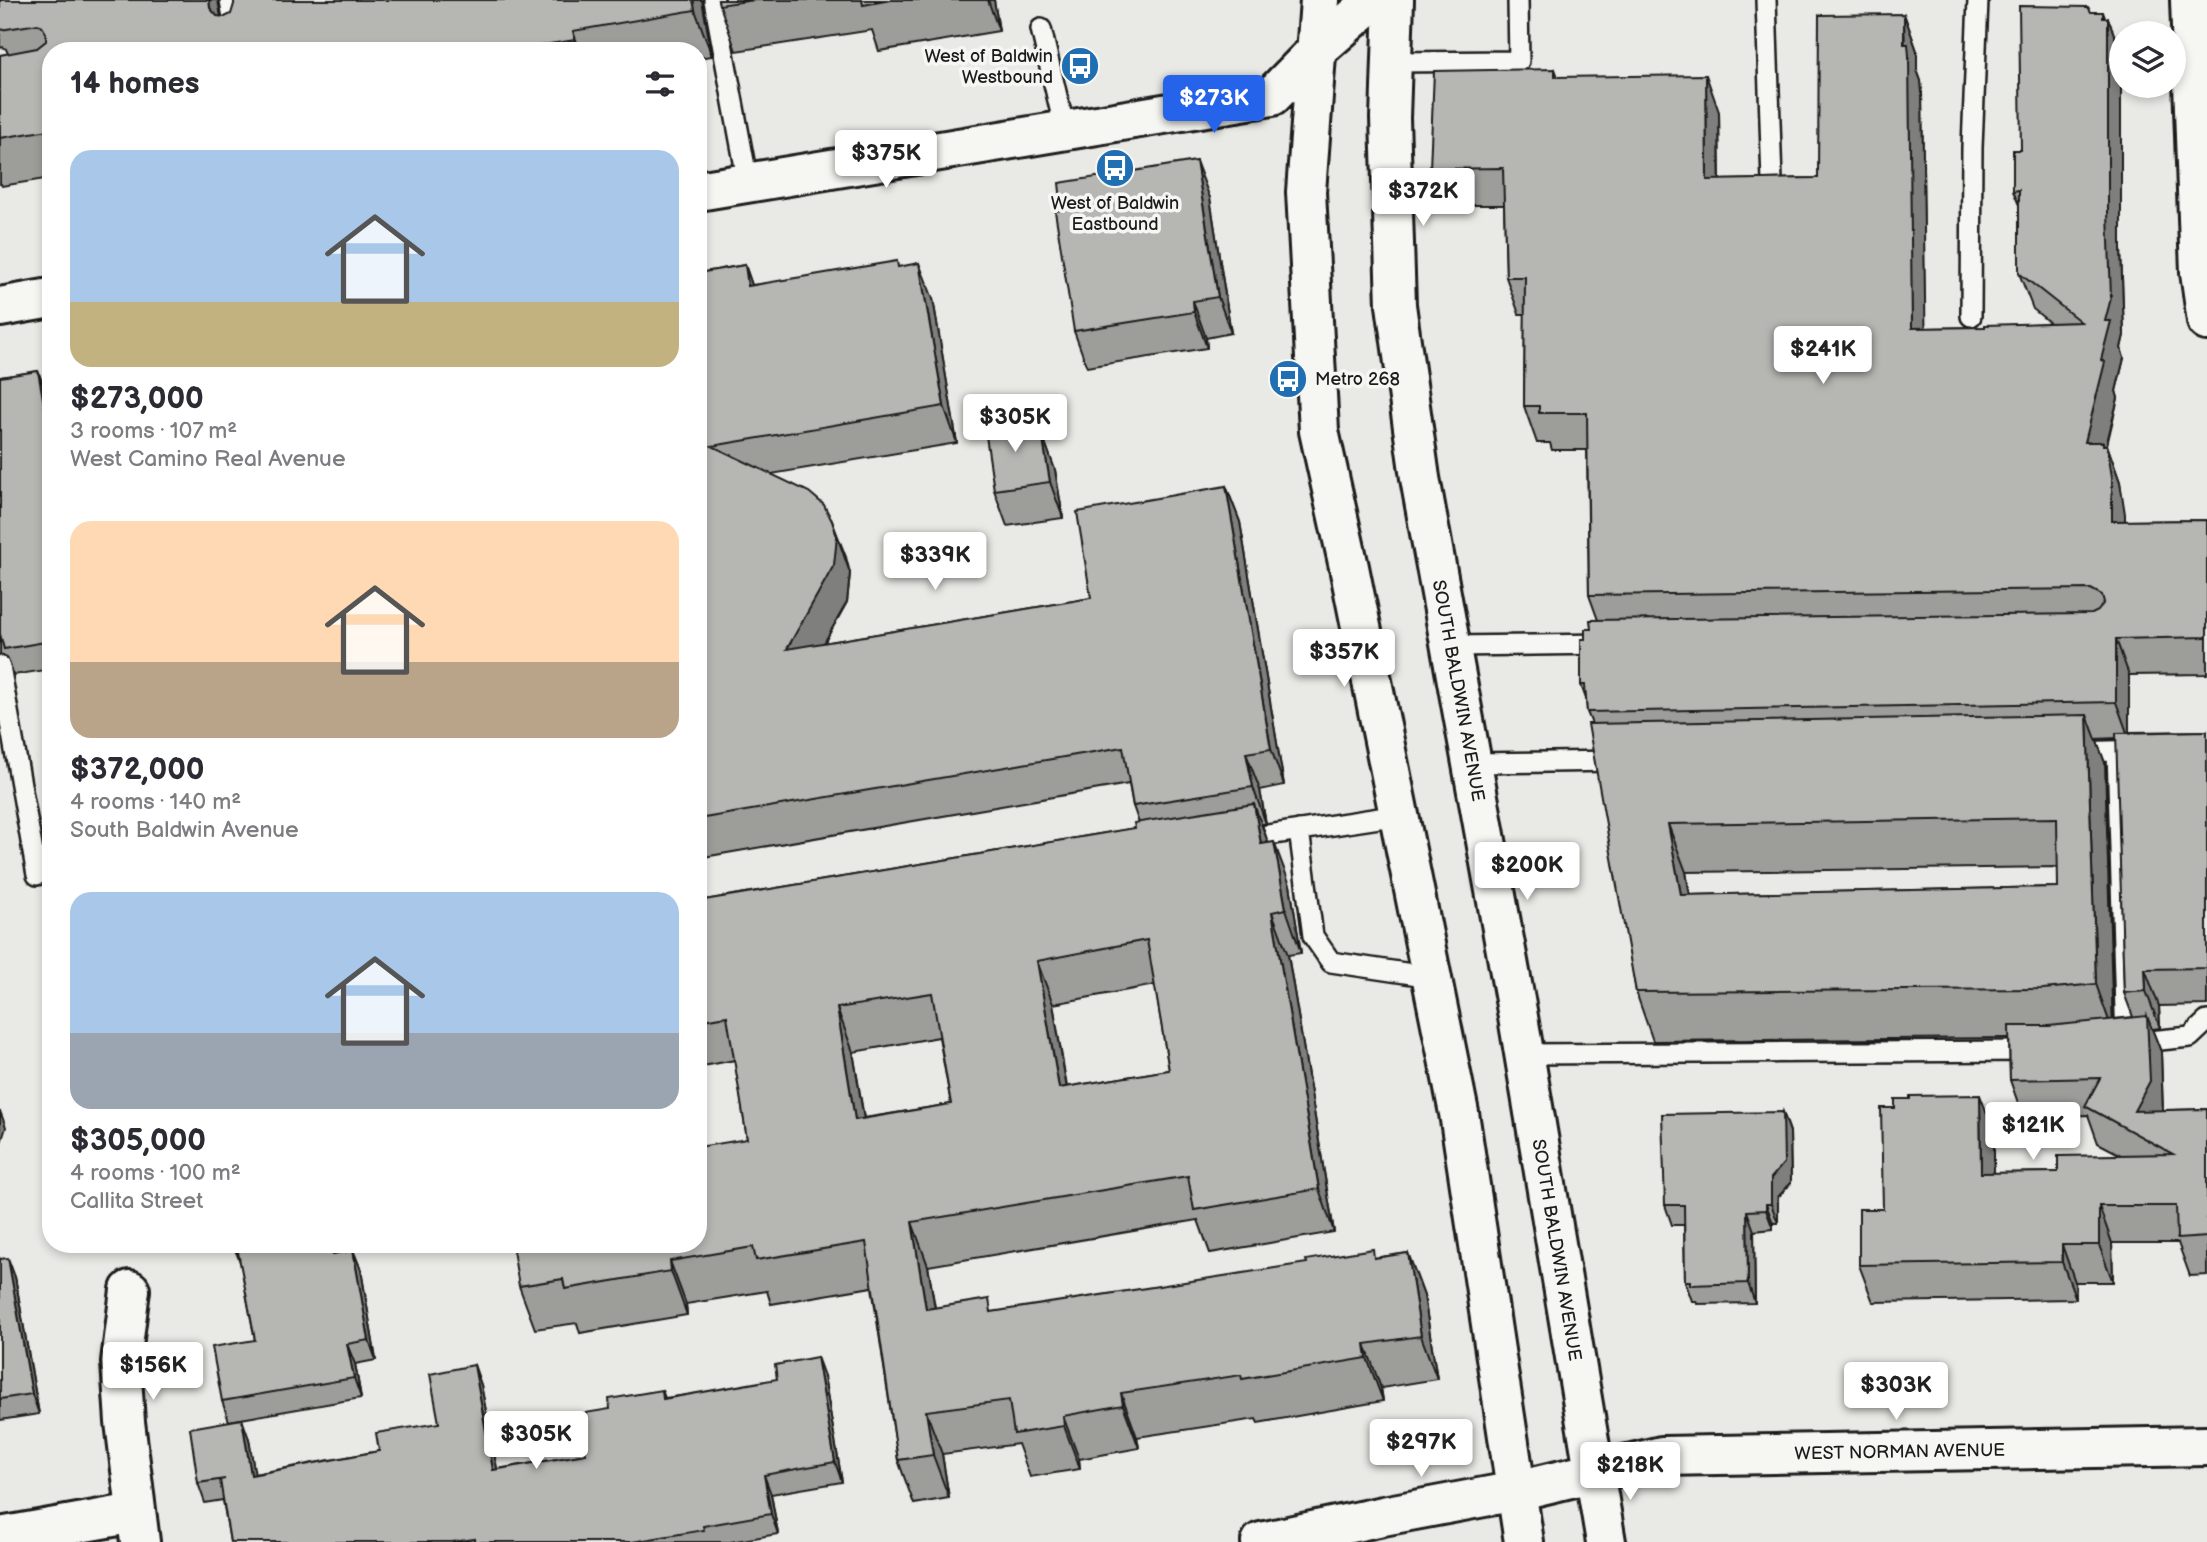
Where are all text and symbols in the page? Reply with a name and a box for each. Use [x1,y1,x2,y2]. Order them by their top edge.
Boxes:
map controls [2109,21,2186,98]
button: layers [2109,21,2186,98]
bus stop icon: West of Baldwin Westbound [1059,45,1101,87]
place label: West of Baldwin Westbound [925,46,1053,88]
icon: filters [641,65,679,103]
text: 14 homes [70,66,199,102]
pin: $273K [1165,76,1263,135]
text: $273K [1179,84,1249,112]
pin: $375K [837,130,935,190]
text: $375K [851,139,921,167]
bus stop icon: West of Baldwin Eastbound [1094,147,1136,189]
pin: $372K [1374,168,1472,228]
text: $372K [1388,177,1458,205]
place label: West of Baldwin Eastbound [1051,193,1179,235]
icon: home [312,196,438,322]
pin: $241K [1774,326,1872,386]
text: $241K [1790,335,1856,363]
bus stop icon: Metro 268 [1267,358,1309,400]
place label: Metro 268 [1315,369,1400,390]
text: $273,000 [70,381,204,417]
pin: $305K [966,394,1064,454]
text: $305K [979,403,1051,431]
text: 3 rooms · 107 m² [70,417,237,445]
text: West Camino Real Avenue [70,445,346,473]
pin: $339K [886,532,984,592]
text: $339K [899,541,971,569]
icon: home [312,567,438,693]
street label: SOUTH BALDWIN AVENUE [1428,578,1489,803]
pin: $357K [1295,630,1393,689]
text: $357K [1309,638,1379,666]
text: $372,000 [70,752,205,788]
text: 4 rooms · 140 m² [70,788,241,816]
text: South Baldwin Avenue [70,816,299,844]
pin: $200K [1478,842,1576,902]
text: $200K [1491,851,1563,879]
icon: home [312,938,438,1064]
pin: $121K [1984,1102,2082,1162]
text: $121K [2001,1111,2065,1139]
text: $305,000 [70,1123,206,1159]
street label: SOUTH BALDWIN AVENUE [1528,1138,1586,1363]
text: 4 rooms · 100 m² [70,1159,241,1187]
text: Callita Street [70,1187,203,1215]
pin: $156K [104,1342,202,1402]
text: $156K [119,1351,187,1379]
pin: $303K [1847,1362,1945,1422]
text: $303K [1860,1371,1932,1399]
pin: $305K [487,1412,585,1471]
text: $305K [500,1420,572,1448]
pin: $297K [1372,1420,1470,1479]
text: $297K [1386,1428,1456,1456]
street label: WEST NORMAN AVENUE [1794,1440,2005,1465]
pin: $218K [1581,1442,1679,1502]
text: $218K [1596,1451,1664,1479]

